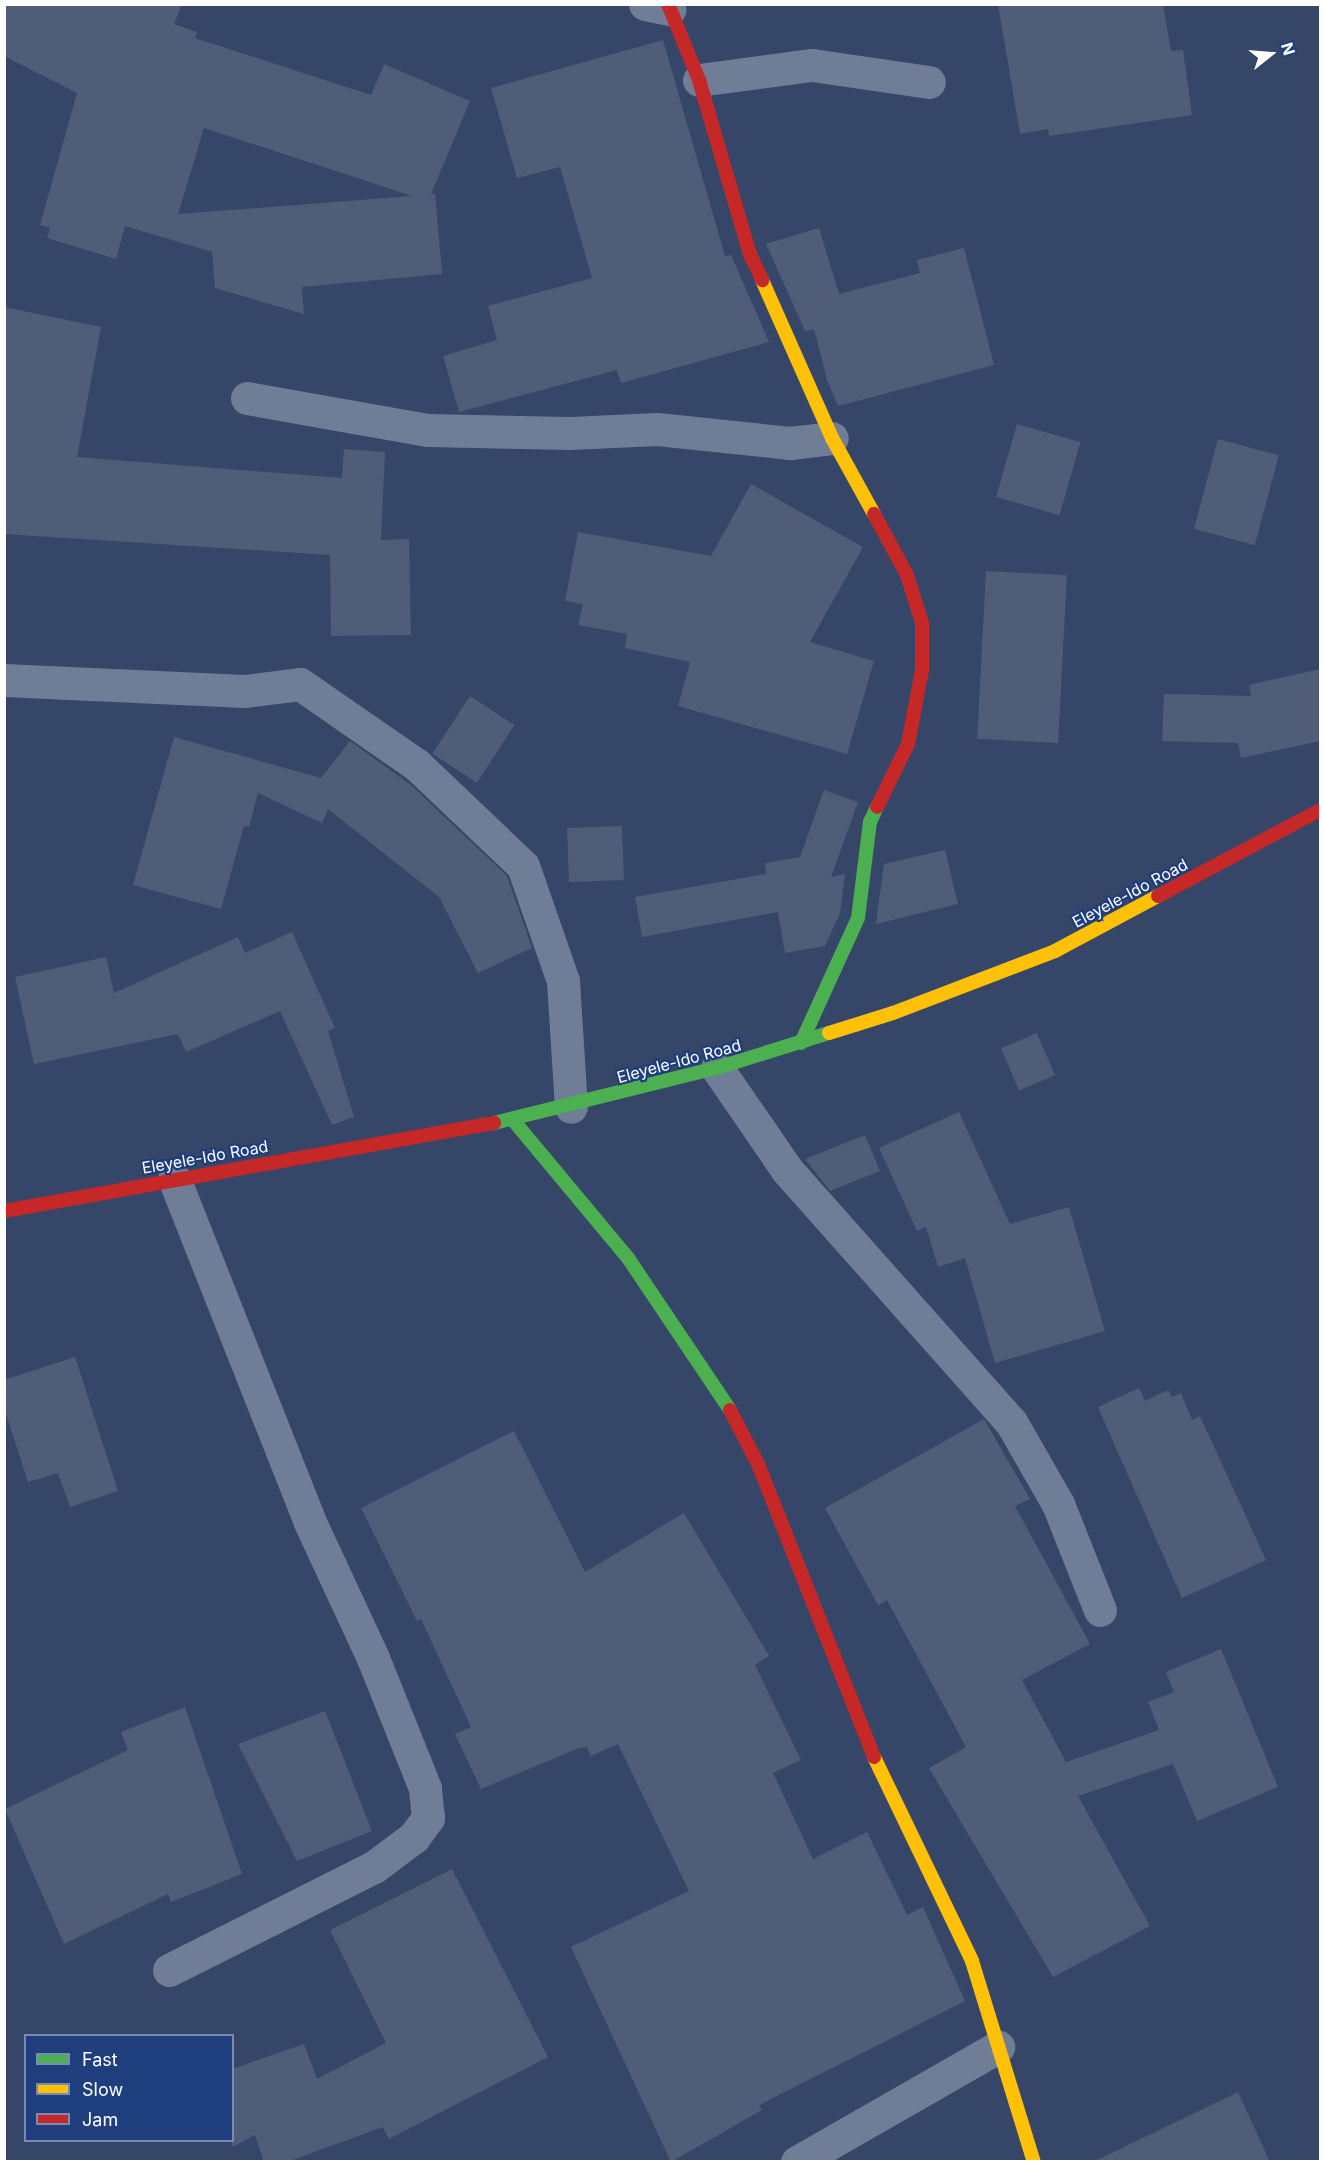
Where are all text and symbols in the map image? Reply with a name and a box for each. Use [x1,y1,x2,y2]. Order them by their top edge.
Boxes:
north arrow [1241,24,1301,84]
text: N [1277,40,1300,57]
street label: Eleyele-Ido Road [1069,855,1191,931]
street label: Eleyele-Ido Road [615,1035,743,1087]
street label: Eleyele-Ido Road [140,1136,270,1178]
legend [24,2034,234,2142]
text: Fast [82,2049,118,2070]
text: Slow [82,2079,123,2100]
text: Jam [82,2109,118,2130]

